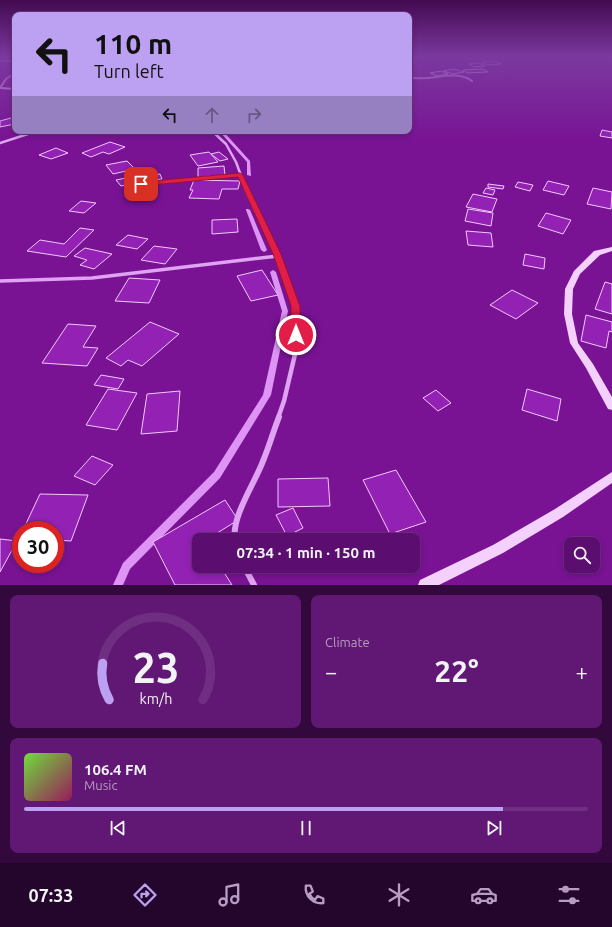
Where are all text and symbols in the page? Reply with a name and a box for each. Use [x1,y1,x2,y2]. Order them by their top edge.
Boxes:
icon: left [28,28,80,80]
text: 110 m [94,28,172,59]
text: Turn left [94,61,164,81]
icon: left [159,104,181,126]
icon: ahead [201,104,223,126]
icon: right [243,104,265,126]
pin [124,167,158,201]
icon: arrive [130,173,152,195]
position arrow [275,314,317,356]
speed limit sign: 30 [12,521,64,573]
map controls [564,537,600,573]
button: search [564,537,600,573]
text: 07:34 · 1 min · 150 m [237,544,375,561]
text: Climate [325,635,370,649]
text: 23 [132,643,179,690]
text: 22° [434,654,479,688]
text: − [325,659,337,684]
text: + [576,659,588,684]
text: km/h [139,690,172,706]
text: 106.4 FM [84,761,147,778]
text: Music [84,778,118,792]
icon: previous [107,817,129,839]
icon: pause [295,817,317,839]
icon: next [483,817,505,839]
icon: directions [131,881,159,909]
icon: music [216,881,244,909]
icon: phone [300,881,328,909]
icon: climate [385,881,413,909]
icon: car [470,881,498,909]
icon: filters [555,881,583,909]
text: 07:33 [28,885,74,905]

